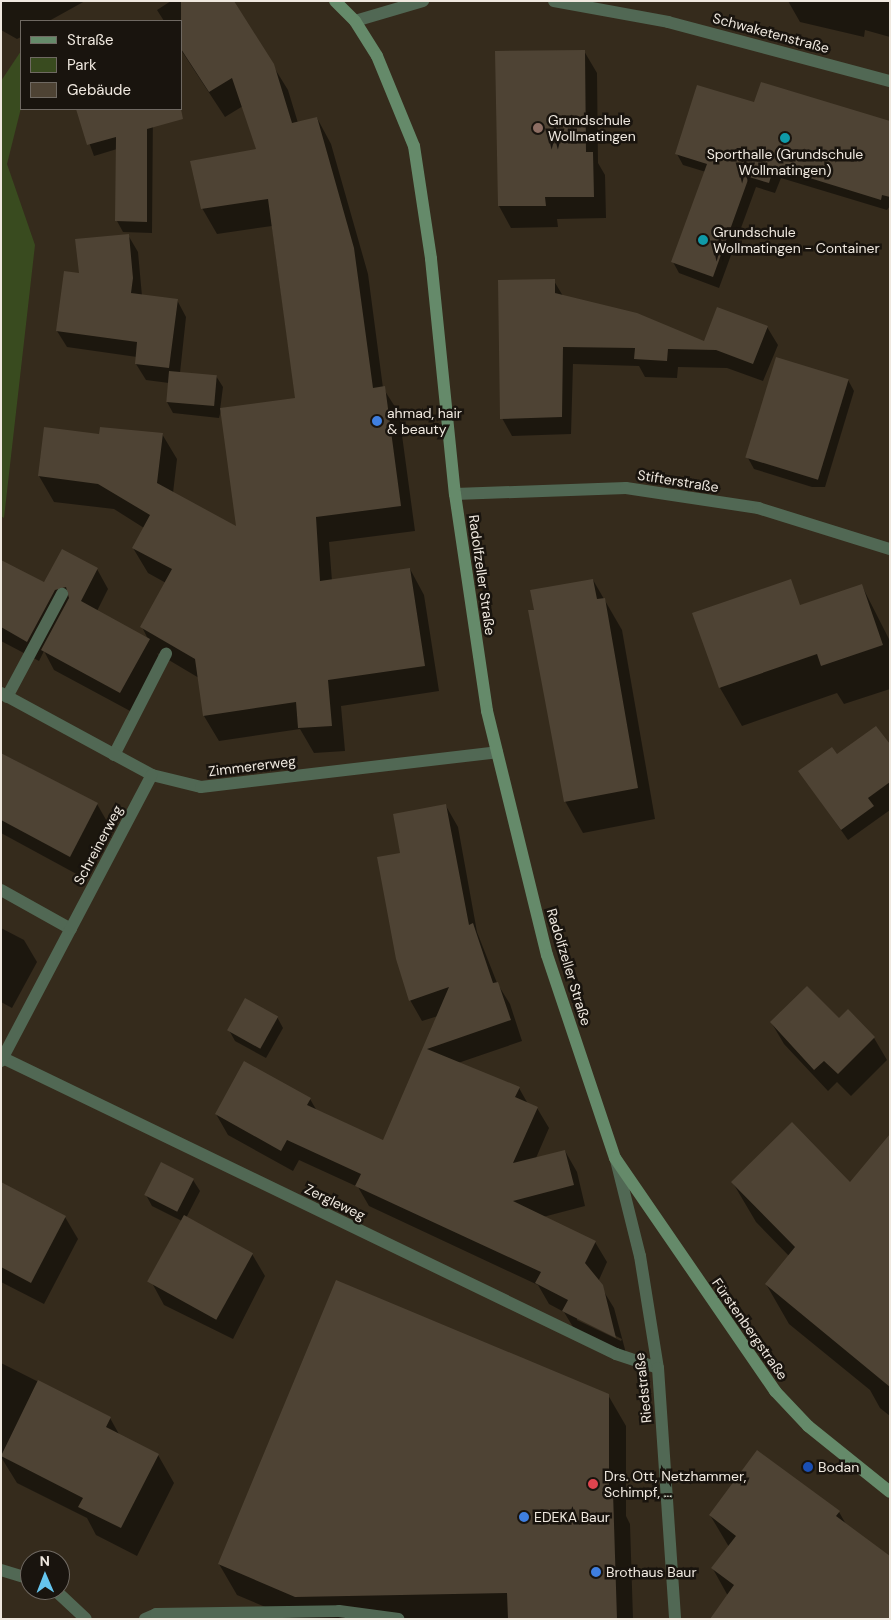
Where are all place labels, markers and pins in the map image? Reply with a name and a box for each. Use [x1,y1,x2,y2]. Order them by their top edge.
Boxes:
place label: Grundschule Wollmatingen [548,112,636,144]
marker: Grundschule Wollmatingen [532,122,544,134]
marker: Sporthalle (Grundschule Wollmatingen) [779,132,791,144]
place label: Sporthalle (Grundschule Wollmatingen) [707,146,863,178]
place label: Grundschule Wollmatingen - Container [713,224,880,256]
marker: Grundschule Wollmatingen - Container [697,234,709,246]
place label: ahmad, hair & beauty [387,405,462,438]
marker: ahmad, hair & beauty [371,415,383,427]
place label: Bodan [818,1459,859,1475]
marker: Bodan [802,1461,814,1473]
place label: Drs. Ott, Netzhammer, Schimpf, ... [604,1468,746,1500]
marker: Drs. Ott, Netzhammer, Schimpf, ... [586,1477,600,1491]
place label: EDEKA Baur [534,1509,610,1525]
marker: EDEKA Baur [518,1511,530,1523]
place label: Brothaus Baur [606,1564,697,1580]
marker: Brothaus Baur [590,1566,602,1578]

